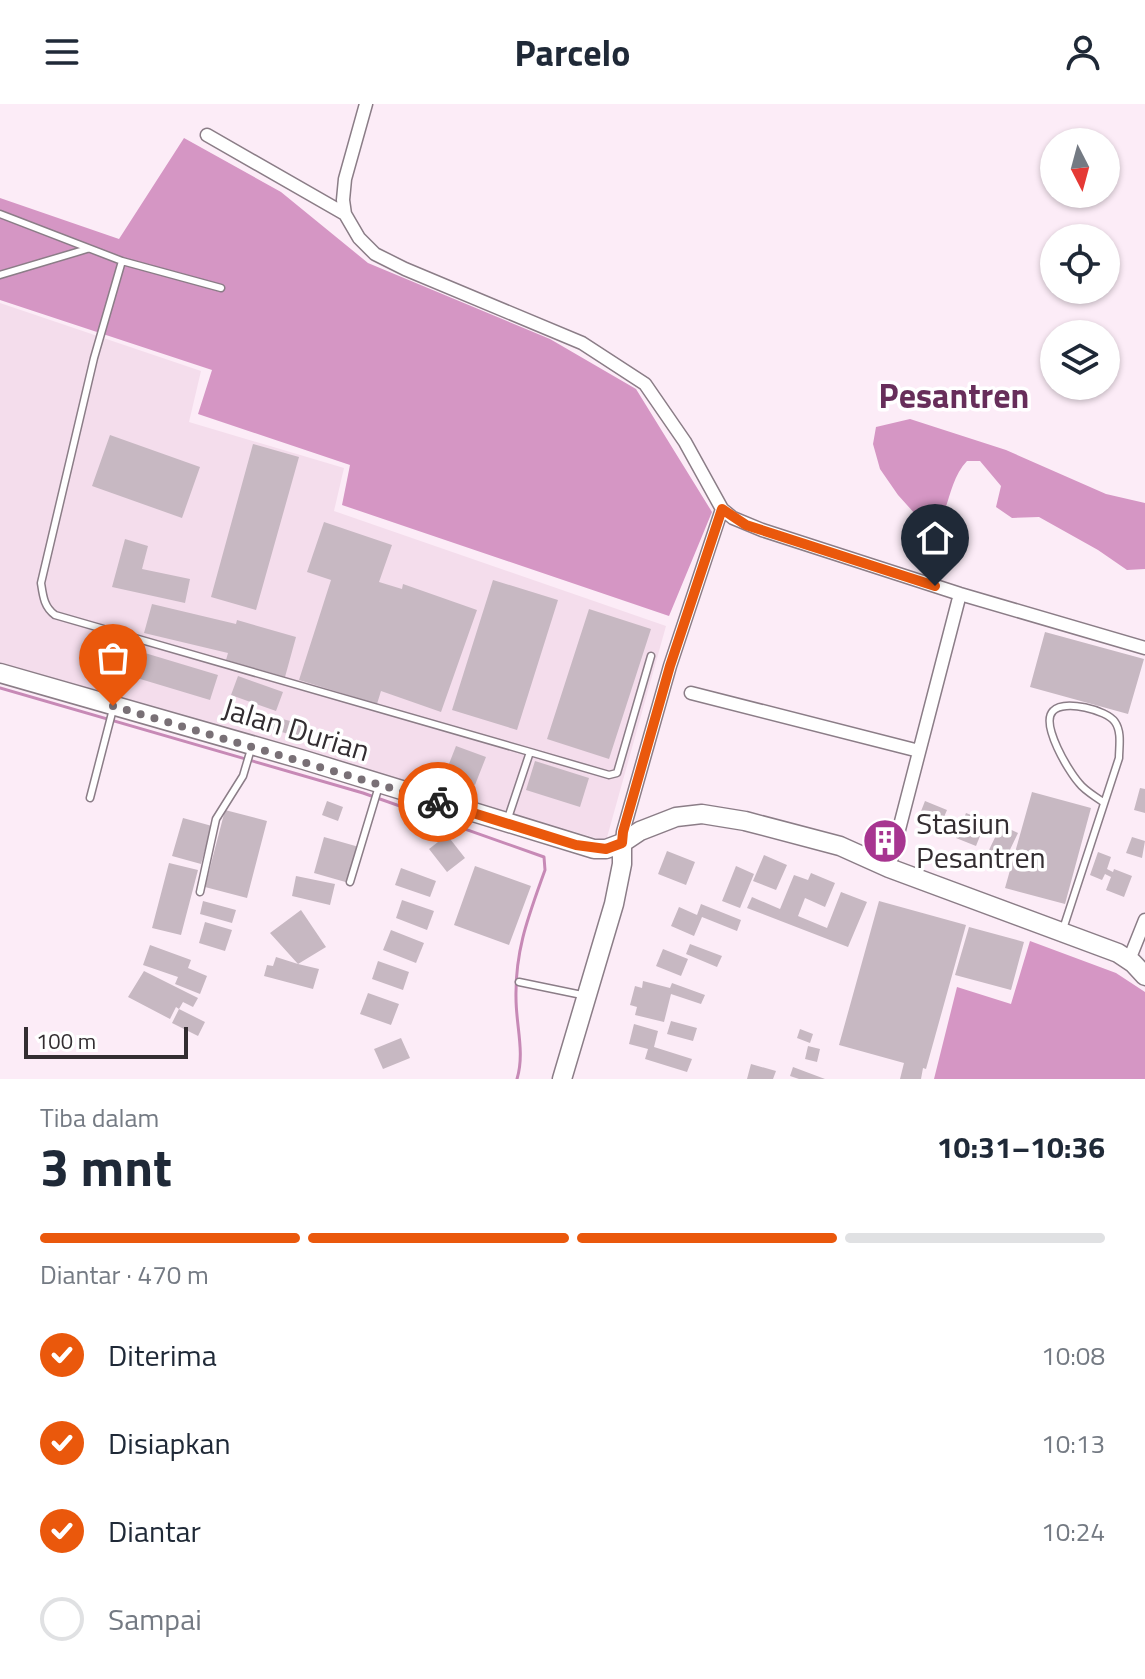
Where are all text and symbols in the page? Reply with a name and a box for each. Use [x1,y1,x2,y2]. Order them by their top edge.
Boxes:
text: Parcelo [515,25,630,80]
icon: menu [40,30,84,74]
icon: person [1061,30,1105,74]
north arrow [1040,128,1120,208]
map controls [1040,128,1120,400]
button: locate [1040,224,1120,304]
button: layers [1040,320,1120,400]
district label: Pesantren [879,369,1029,421]
pin [901,504,969,586]
icon: home [913,516,957,560]
pin [79,624,147,706]
icon: bag [91,636,135,680]
street label: Jalan Durian [217,685,376,773]
courier [398,762,478,842]
icon: bike [416,780,460,824]
place label: Stasiun Pesantren [916,800,1046,880]
building icon: Stasiun Pesantren [861,817,909,865]
scale bar [24,1023,188,1059]
text: 100 m [36,1024,96,1058]
text: Tiba dalam [40,1098,159,1137]
text: 10:31–10:36 [937,1124,1105,1170]
text: 3 mnt [40,1127,172,1206]
text: Diantar · 470 m [40,1255,209,1294]
text: Diterima [108,1332,217,1378]
icon: check [40,1333,84,1377]
text: 10:08 [1041,1336,1105,1375]
text: Disiapkan [108,1420,231,1466]
icon: check [40,1421,84,1465]
text: 10:13 [1041,1424,1105,1463]
text: Diantar [108,1508,201,1554]
icon: check [40,1509,84,1553]
text: 10:24 [1041,1512,1105,1551]
text: Sampai [108,1596,202,1642]

